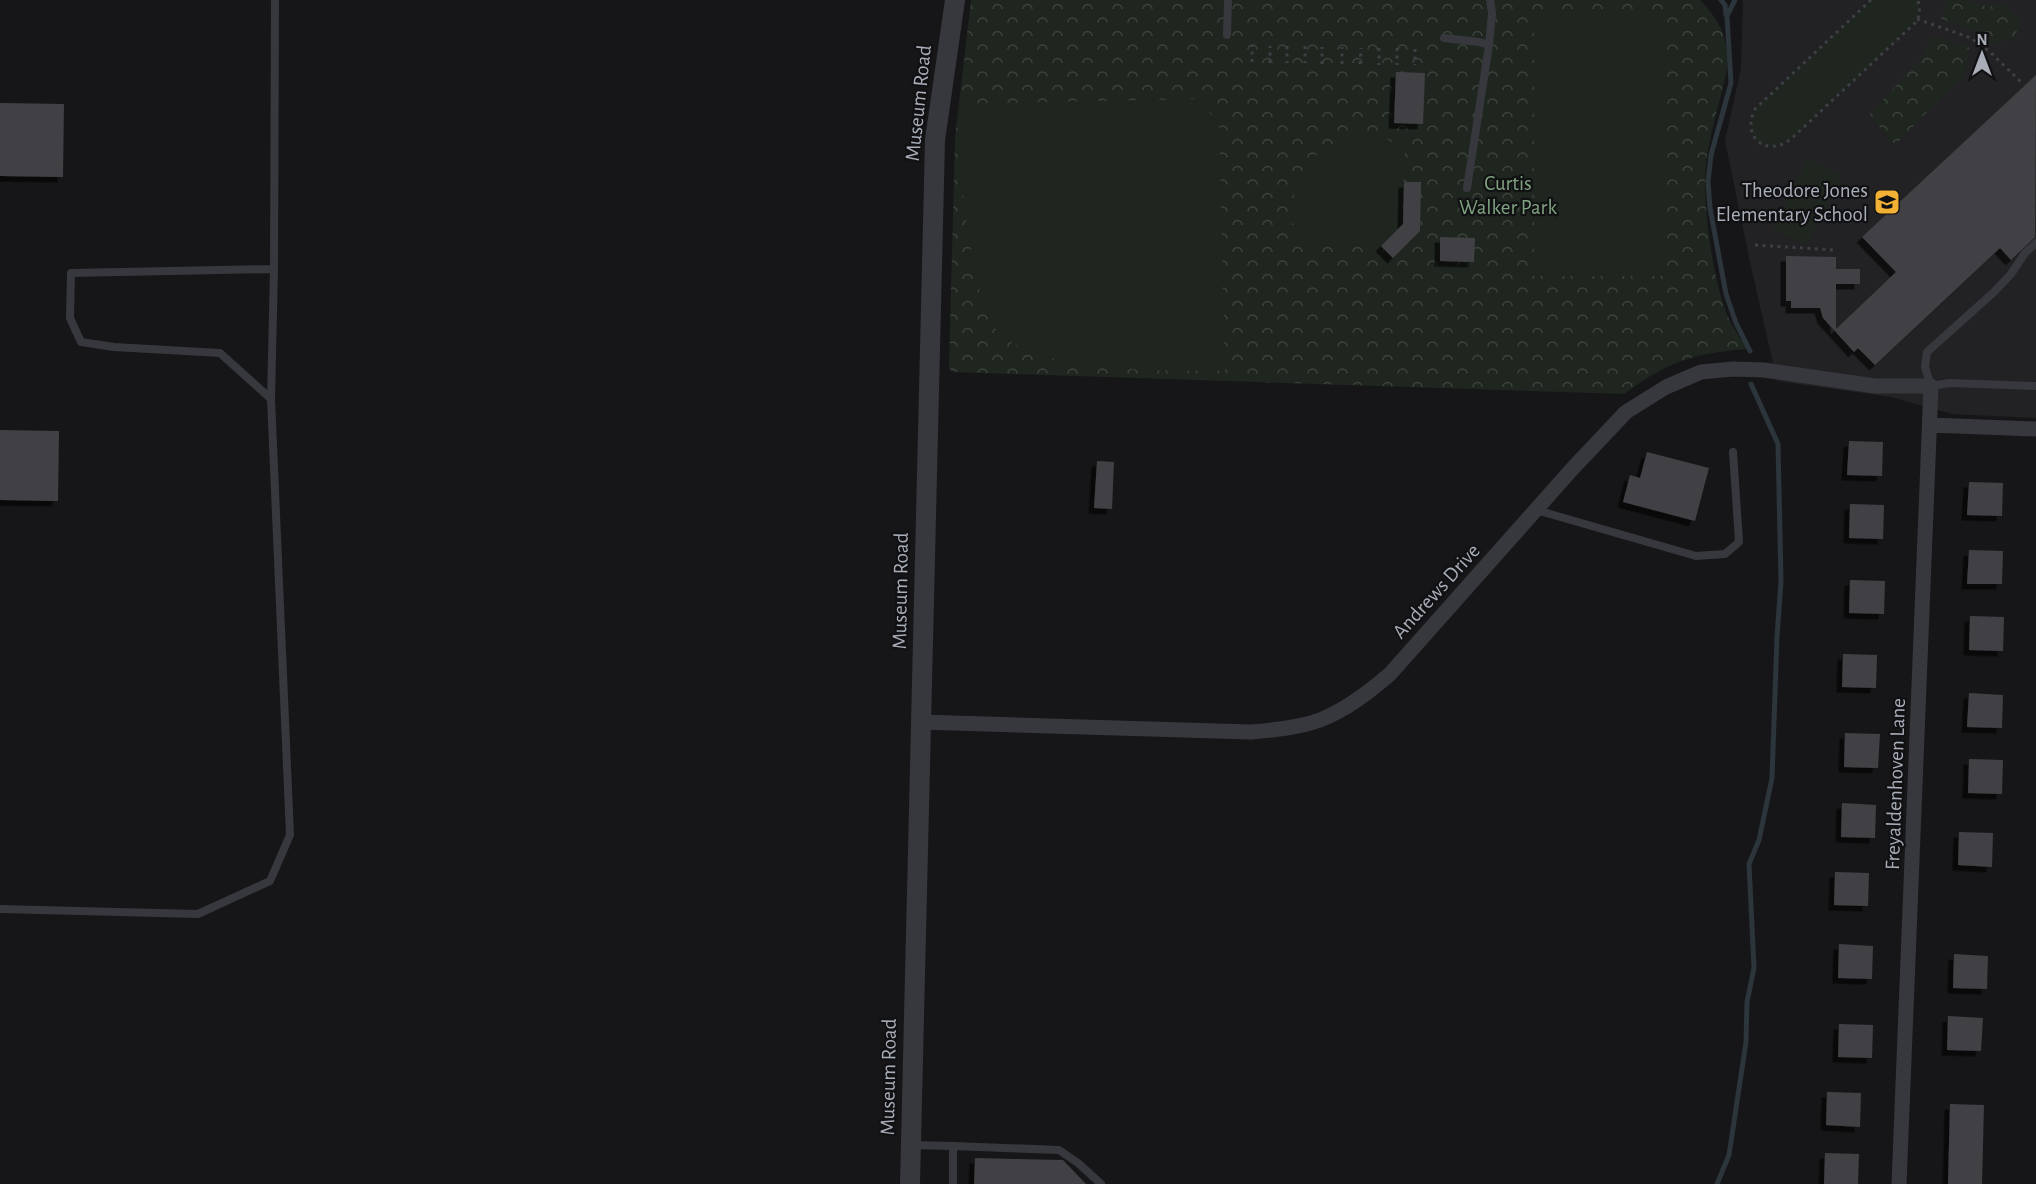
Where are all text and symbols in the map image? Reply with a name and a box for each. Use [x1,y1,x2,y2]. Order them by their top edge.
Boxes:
north arrow [1952,24,2012,84]
text: N [1976,32,1988,48]
street label: Museum Road [902,44,935,162]
park label: Curtis Walker Park [1459,173,1557,218]
place label: Theodore Jones Elementary School [1716,180,1868,225]
school or university icon: Theodore Jones Elementary School [1872,187,1902,217]
street label: Museum Road [889,532,912,650]
street label: Andrews Drive [1389,540,1484,643]
street label: Freyaldenhoven Lane [1882,698,1909,870]
street label: Museum Road [877,1018,900,1136]

